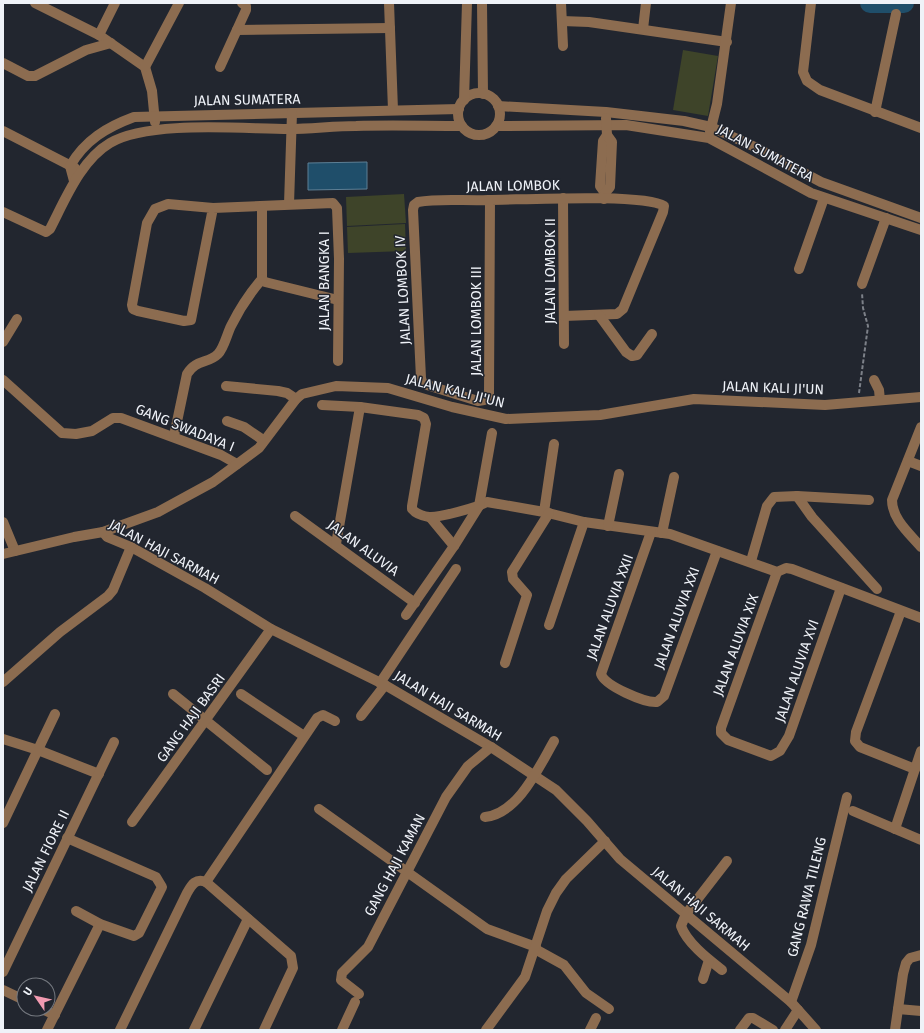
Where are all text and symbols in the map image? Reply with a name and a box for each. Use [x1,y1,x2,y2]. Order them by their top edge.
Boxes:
street label: JALAN SUMATERA [193,91,301,109]
street label: JALAN SUMATERA [714,120,816,186]
street label: JALAN LOMBOK [466,177,561,195]
street label: JALAN LOMBOK II [542,218,559,324]
street label: JALAN BANGKA I [316,231,333,331]
street label: JALAN LOMBOK IV [392,235,414,345]
street label: JALAN LOMBOK III [468,266,485,376]
street label: JALAN KALI JI'UN [403,370,507,412]
street label: JALAN KALI JI'UN [722,378,824,398]
street label: GANG SWADAYA I [133,400,237,456]
street label: JALAN HAJI SARMAH [106,516,222,588]
street label: JALAN ALUVIA [324,516,402,580]
street label: JALAN ALUVIA XXII [583,552,637,662]
street label: JALAN ALUVIA XXI [651,565,703,671]
street label: JALAN ALUVIA XIX [710,591,762,698]
street label: JALAN ALUVIA XVI [771,617,823,725]
street label: JALAN HAJI SARMAH [391,667,505,745]
street label: GANG HAJI BASRI [153,670,229,766]
street label: JALAN FIORE II [19,807,73,895]
street label: GANG HAJI KAMAN [361,811,429,919]
street label: GANG RAWA TILENG [784,835,830,959]
street label: JALAN HAJI SARMAH [649,863,753,955]
north arrow [16,977,56,1017]
text: U [21,985,36,998]

